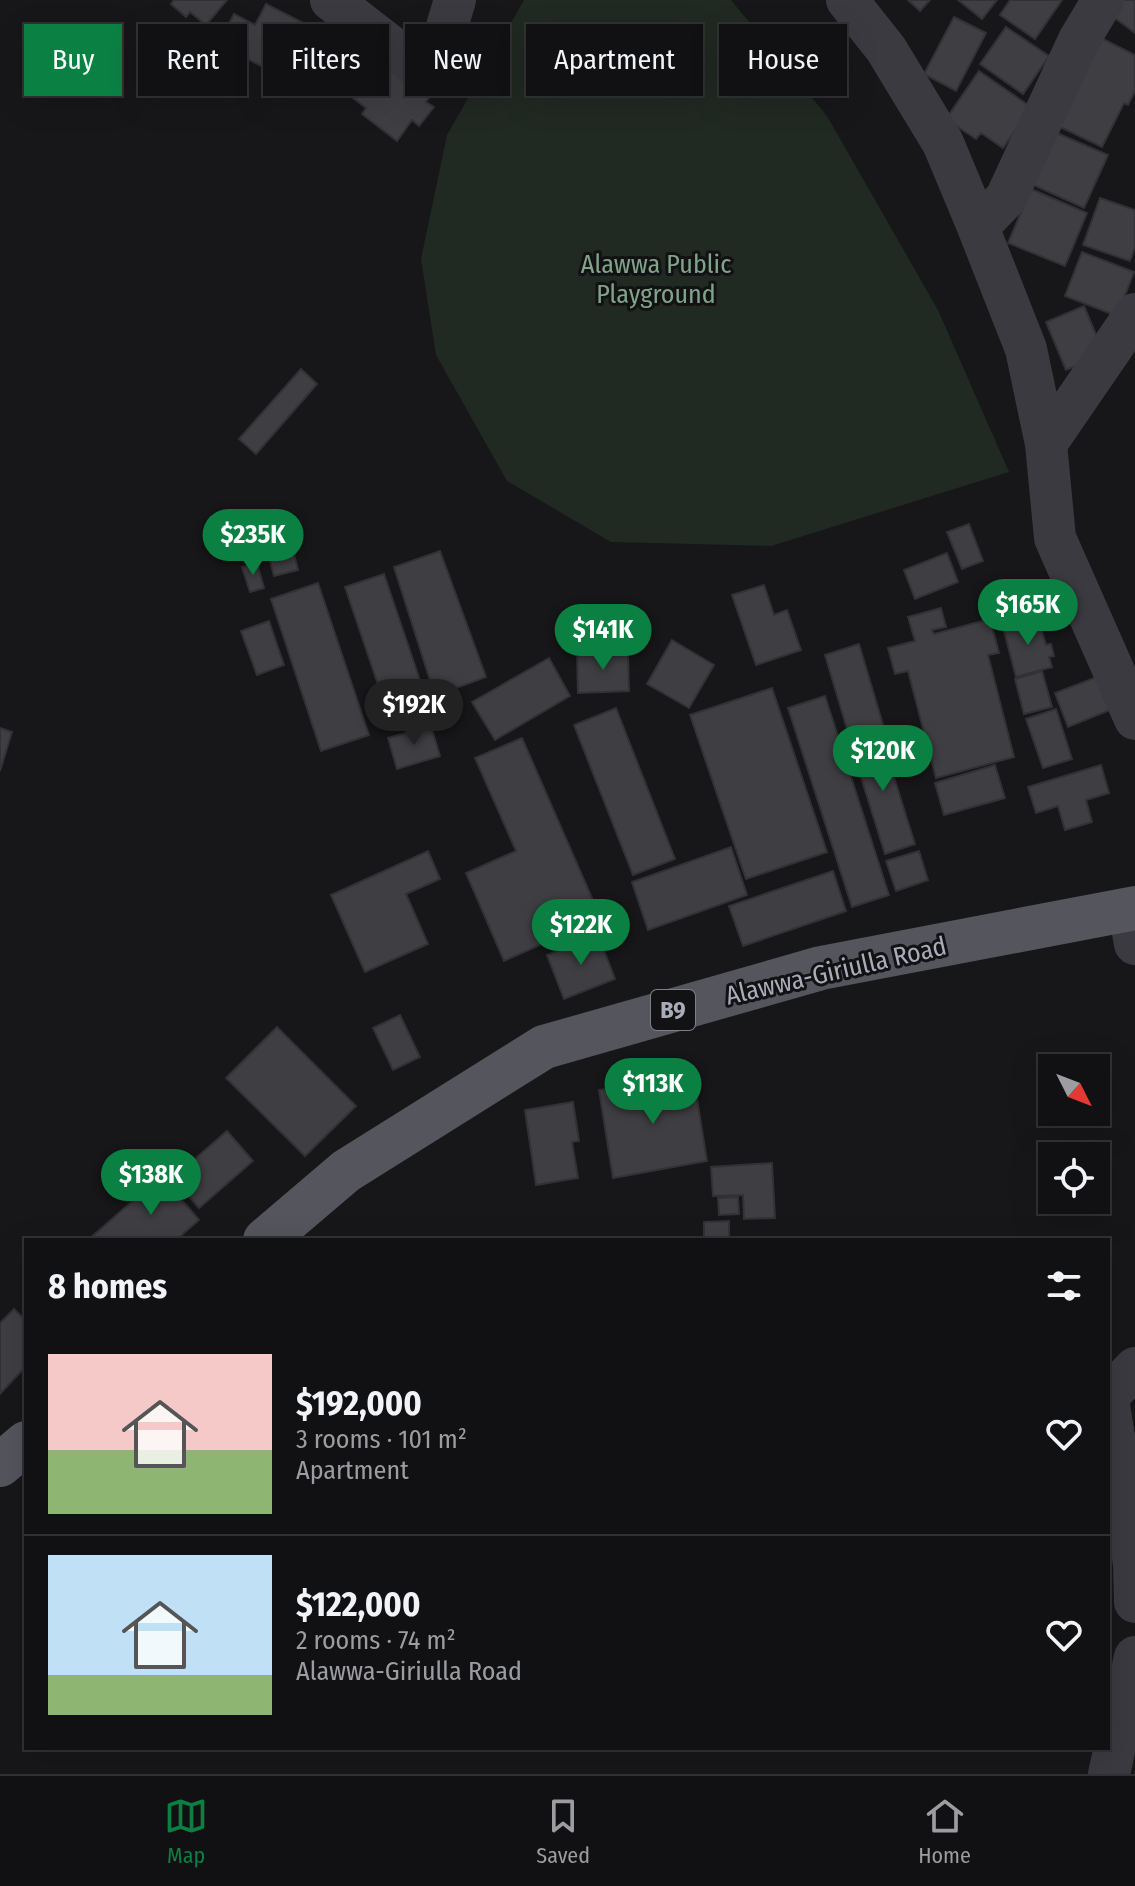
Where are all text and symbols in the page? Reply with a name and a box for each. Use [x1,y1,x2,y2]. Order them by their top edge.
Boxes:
chip: Buy [24,24,122,96]
chip: Rent [138,24,247,96]
chip: Filters [263,24,389,96]
chip: New [405,24,510,96]
chip: Apartment [526,24,703,96]
chip: House [719,24,847,96]
park label: Alawwa Public Playground [581,249,731,310]
pin: $235K [197,509,309,577]
text: $235K [221,519,285,550]
pin: $165K [972,579,1084,647]
text: $165K [996,589,1060,620]
pin: $141K [547,604,659,672]
text: $141K [573,614,633,645]
pin: $192K [358,679,470,747]
text: $192K [382,689,446,720]
pin: $120K [827,725,939,793]
text: $120K [851,735,915,766]
pin: $122K [525,899,637,967]
text: $122K [550,909,612,940]
street label: Alawwa-Giriulla Road [722,930,950,1012]
road number: B9 [651,990,695,1030]
north arrow [1038,1054,1110,1126]
map controls [1038,1054,1110,1214]
pin: $113K [597,1058,709,1126]
text: $113K [623,1068,683,1099]
button: locate [1038,1142,1110,1214]
pin: $138K [95,1149,207,1217]
text: $138K [119,1159,183,1190]
icon: filters [1042,1264,1086,1308]
text: 8 homes [48,1266,167,1307]
text: $192,000 [296,1383,422,1424]
icon: home [112,1386,208,1482]
icon: heart [1042,1412,1086,1456]
text: 3 rooms · 101 m² [296,1424,467,1455]
text: Apartment [296,1455,409,1486]
text: $122,000 [296,1584,420,1625]
icon: home [112,1587,208,1683]
icon: heart [1042,1613,1086,1657]
text: 2 rooms · 74 m² [296,1625,456,1656]
text: Alawwa-Giriulla Road [296,1656,522,1687]
tab: Map [164,1794,208,1869]
tab: Saved [536,1794,590,1869]
tab: Home [918,1794,971,1869]

